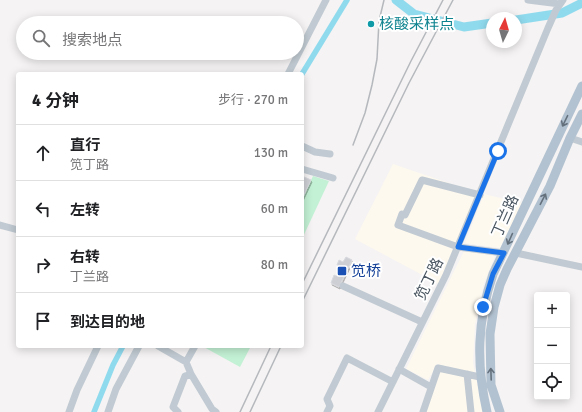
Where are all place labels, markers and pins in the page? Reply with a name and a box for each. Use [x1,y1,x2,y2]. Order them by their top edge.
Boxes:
place label: 核酸采样点 [379,15,454,33]
marker: 核酸采样点 [366,19,376,29]
place label: 笕桥 [351,262,381,280]
marker: 笕桥 [336,265,348,277]

